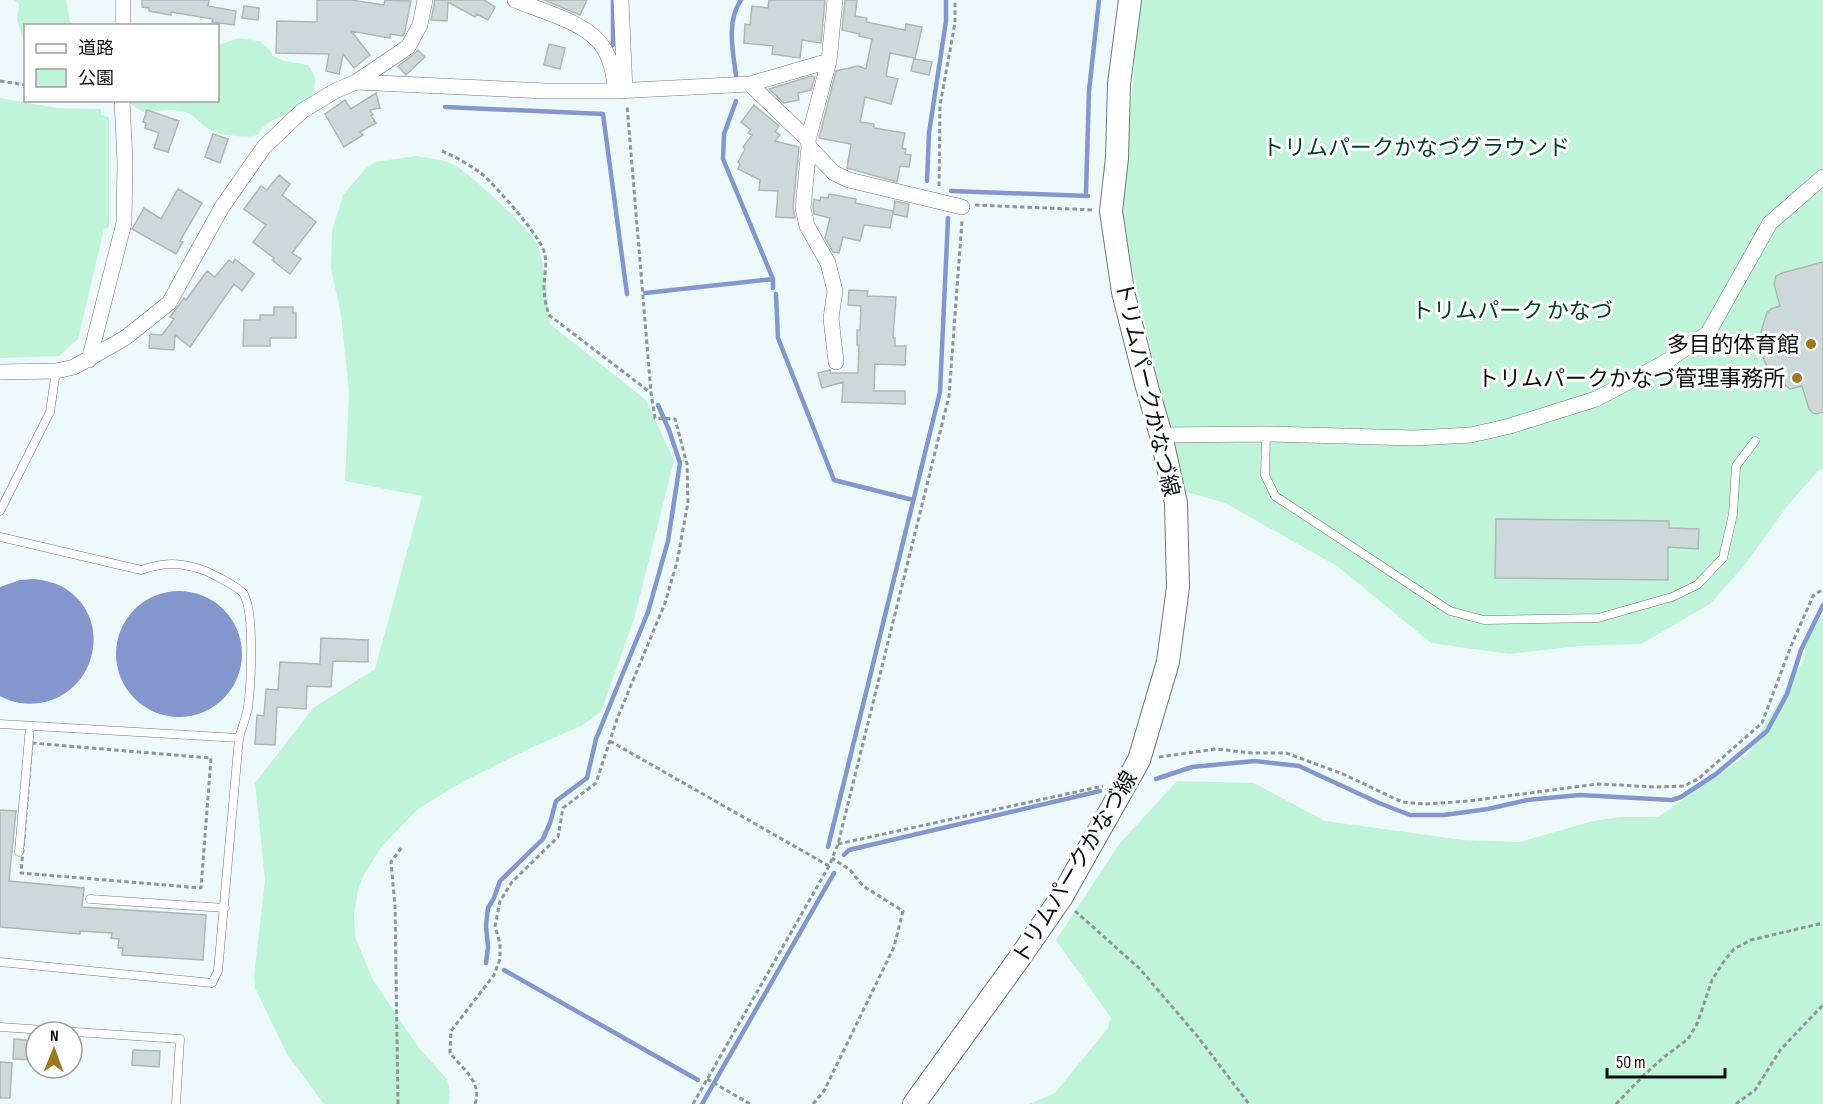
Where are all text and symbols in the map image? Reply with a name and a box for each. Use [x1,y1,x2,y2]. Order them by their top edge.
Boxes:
legend [24,24,219,102]
text: 道路 [78,38,114,59]
text: 公園 [78,68,114,89]
park label: トリムパークかなづグラウンド [1262,135,1570,162]
street label: トリムパークかなづ線 [1109,279,1184,500]
park label: トリムパーク かなづ [1411,298,1613,325]
place label: 多目的体育館 [1667,332,1799,359]
marker: 多目的体育館 [1804,337,1818,351]
place label: トリムパークかなづ管理事務所 [1477,366,1785,393]
marker: トリムパークかなづ管理事務所 [1790,371,1804,385]
street label: トリムパークかなづ線 [1007,767,1144,969]
north arrow [24,1020,84,1080]
text: N [50,1027,59,1046]
scale bar [1607,1041,1726,1079]
text: 50 m [1616,1052,1646,1073]

